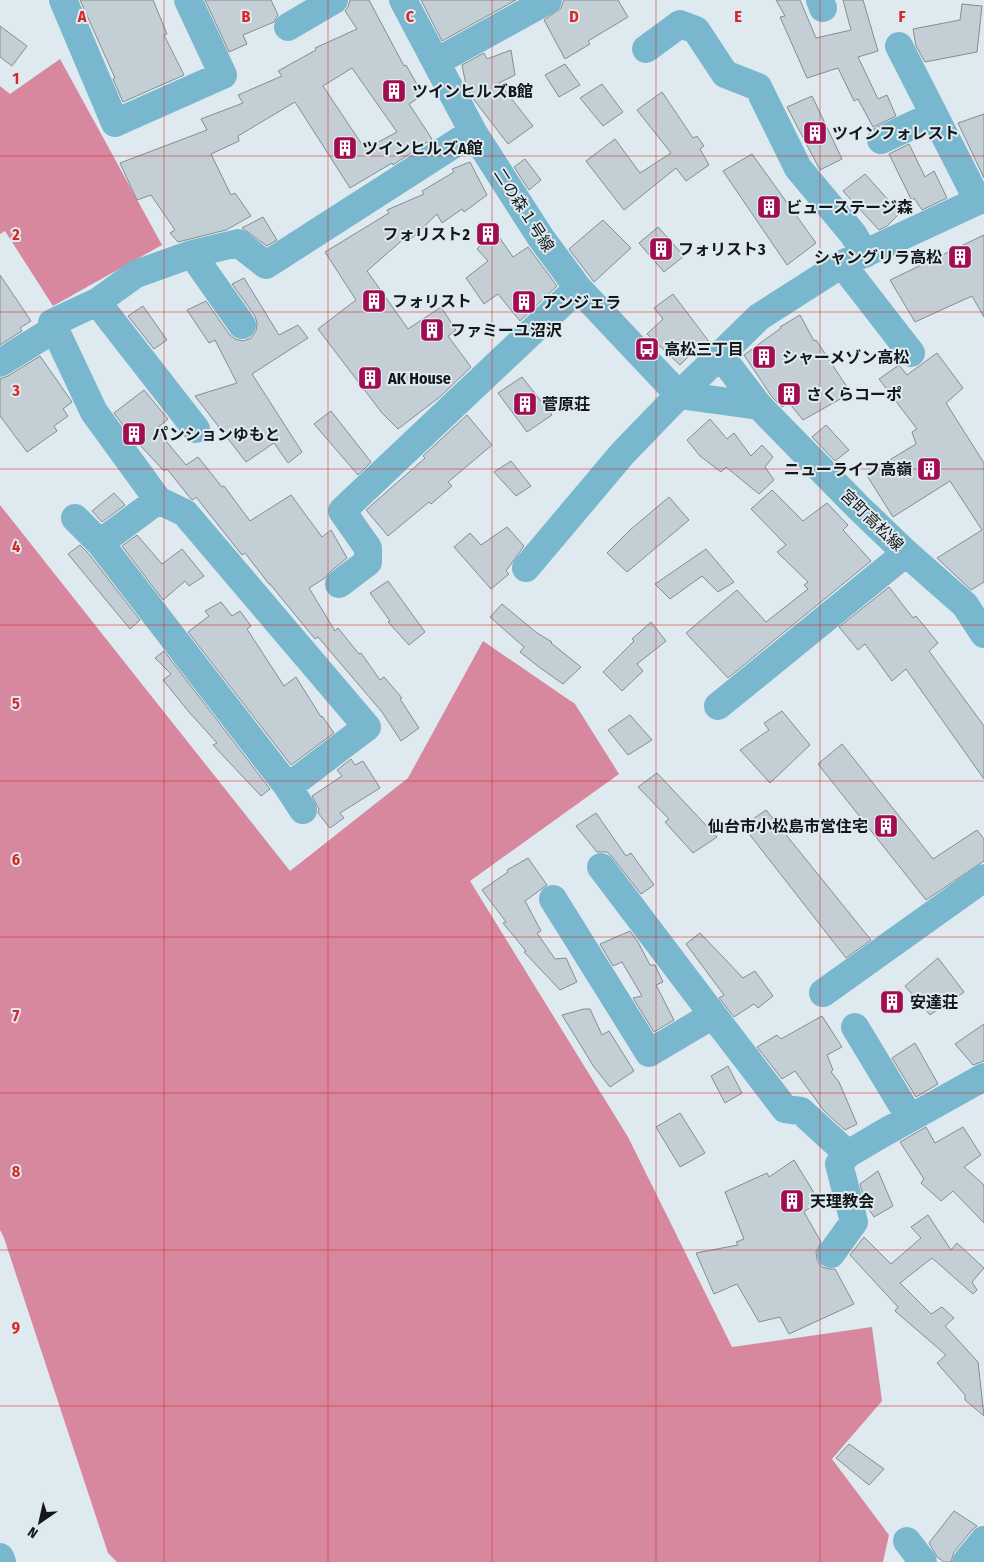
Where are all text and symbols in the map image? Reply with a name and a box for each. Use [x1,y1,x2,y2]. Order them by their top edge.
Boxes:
text: A [77,7,87,26]
text: B [242,7,251,26]
text: C [406,7,415,26]
text: D [569,7,579,26]
text: E [734,7,742,26]
text: F [898,7,906,26]
text: 1 [13,69,19,88]
building icon: ツインヒルズB館 [381,78,407,104]
place label: ツインヒルズB館 [412,82,533,101]
building icon: ツインフォレスト [802,120,828,146]
place label: ツインフォレスト [832,124,960,143]
building icon: ツインヒルズA館 [332,135,358,161]
place label: ツインヒルズA館 [362,139,483,158]
street label: 二の森１号線 [490,165,558,255]
building icon: ビューステージ森 [756,194,782,220]
place label: ビューステージ森 [786,198,913,217]
building icon: フォリスト2 [475,221,501,247]
text: 2 [11,225,20,244]
place label: フォリスト2 [383,225,471,244]
building icon: フォリスト3 [648,236,674,262]
place label: フォリスト3 [678,240,766,259]
building icon: シャングリラ高松 [947,244,973,270]
place label: シャングリラ高松 [814,248,942,267]
building icon: フォリスト [361,288,387,314]
building icon: アンジェラ [511,289,537,315]
place label: フォリスト [392,292,472,311]
place label: アンジェラ [542,293,621,312]
building icon: ファミーユ沼沢 [419,317,445,343]
place label: ファミーユ沼沢 [450,321,562,340]
bus stop icon: 高松三丁目 [634,336,660,362]
place label: 高松三丁目 [664,340,744,359]
building icon: シャーメゾン高松 [751,344,777,370]
place label: シャーメゾン高松 [782,348,909,367]
building icon: AK House [357,365,383,391]
place label: AK House [387,369,451,388]
text: 3 [11,381,20,400]
building icon: さくらコーポ [776,381,802,407]
place label: さくらコーポ [806,385,902,404]
building icon: 菅原荘 [512,391,538,417]
place label: 菅原荘 [542,395,590,414]
building icon: パンションゆもと [121,421,147,447]
place label: パンションゆもと [152,425,280,444]
building icon: ニューライフ高嶺 [916,456,942,482]
place label: ニューライフ高嶺 [784,460,912,479]
street label: 宮町高松線 [837,485,907,555]
text: 4 [12,537,20,556]
text: 5 [12,694,20,713]
building icon: 仙台市小松島市営住宅 [873,813,899,839]
place label: 仙台市小松島市営住宅 [707,817,868,836]
text: 6 [12,850,20,869]
building icon: 安達荘 [879,989,905,1015]
place label: 安達荘 [910,993,958,1012]
text: 7 [13,1006,20,1025]
text: 8 [12,1162,21,1181]
building icon: 天理教会 [779,1188,805,1214]
place label: 天理教会 [810,1192,874,1211]
text: 9 [12,1318,20,1337]
north arrow [15,1497,65,1547]
text: N [25,1523,41,1542]

